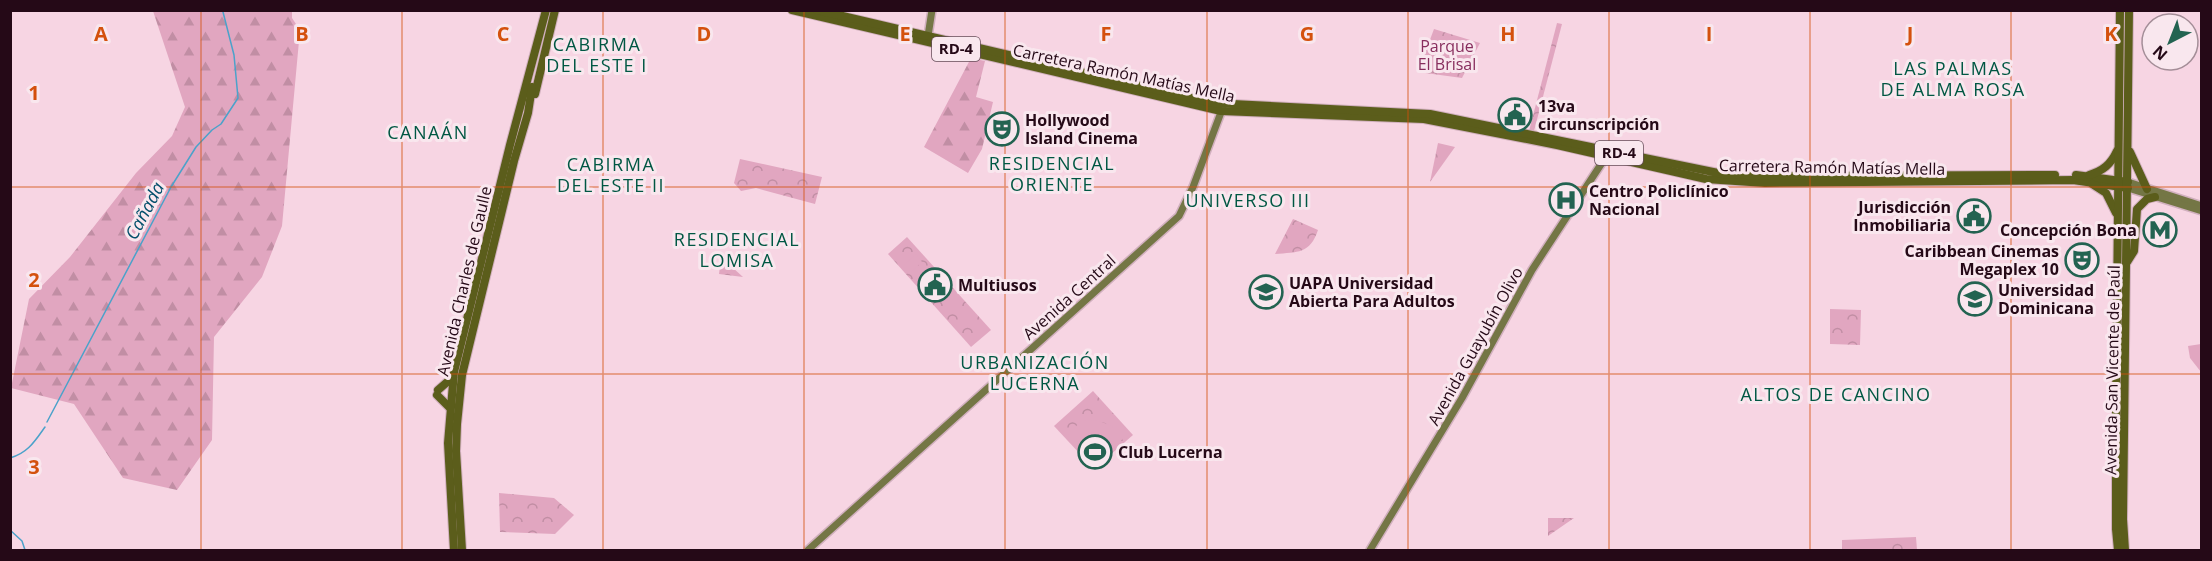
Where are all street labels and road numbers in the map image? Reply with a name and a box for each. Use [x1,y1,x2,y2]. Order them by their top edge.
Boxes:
road number: RD-4 [932,37,980,61]
street label: Carretera Ramón Matías Mella [1011,39,1237,107]
road number: RD-4 [1595,141,1643,165]
street label: Carretera Ramón Matías Mella [1719,154,1945,180]
street label: Avenida Charles de Gaulle [431,184,497,378]
street label: Avenida Central [1018,249,1120,345]
street label: Avenida Guayubín Olivo [1422,263,1528,429]
street label: Avenida San Vicente de Paúl [2099,265,2125,475]

